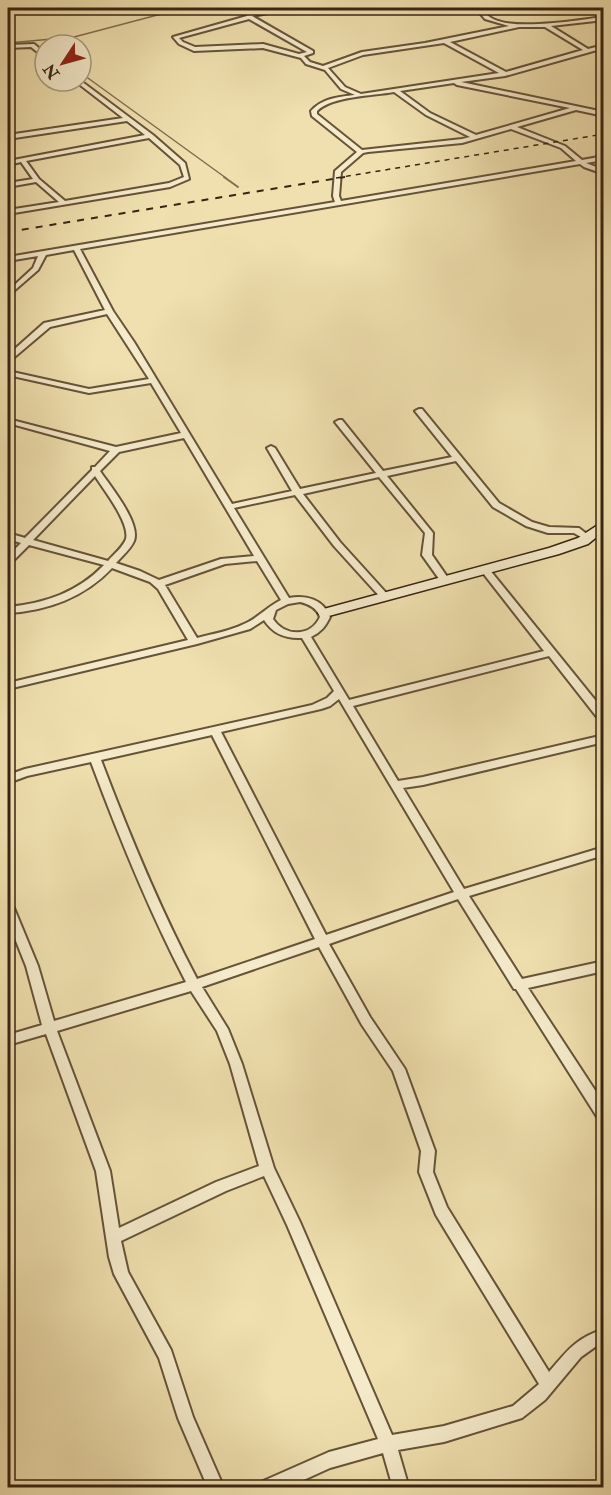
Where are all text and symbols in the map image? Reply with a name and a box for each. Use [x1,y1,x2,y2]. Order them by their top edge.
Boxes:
north arrow [33,33,93,93]
text: N [39,59,65,84]

